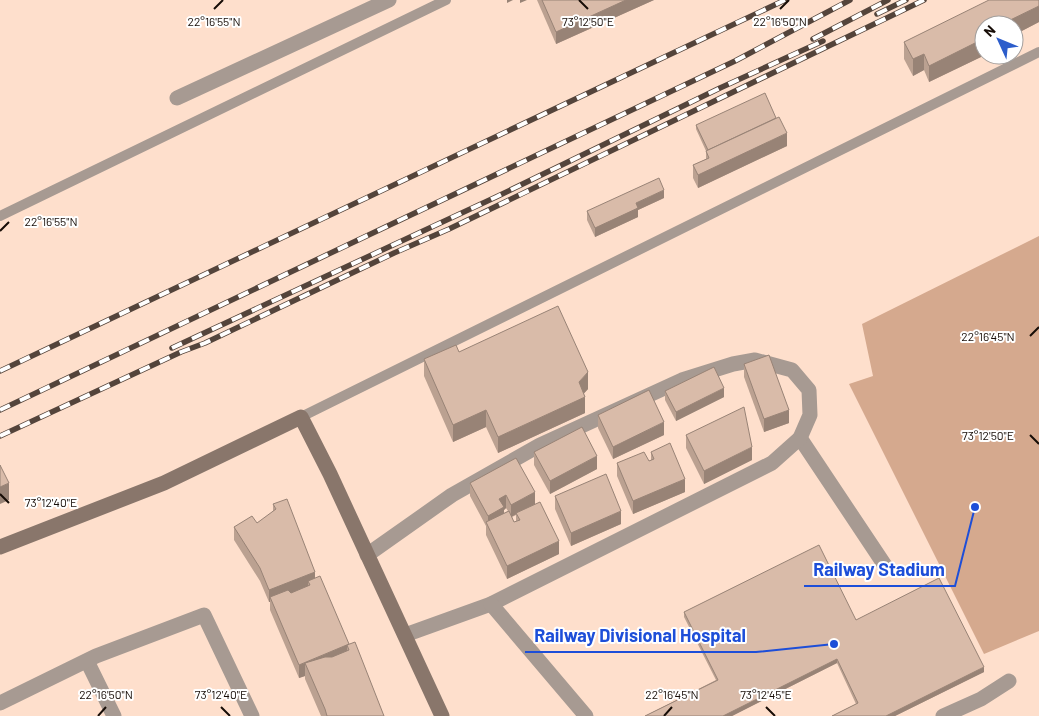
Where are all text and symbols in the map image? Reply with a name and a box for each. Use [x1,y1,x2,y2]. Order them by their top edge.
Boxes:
text: 22°16'55"N [187,14,241,28]
text: 73°12'50"E [562,14,614,28]
text: 22°16'50"N [753,14,807,28]
north arrow [974,15,1024,65]
text: N [980,21,999,40]
text: 22°16'55"N [24,214,78,228]
text: 22°16'45"N [961,329,1015,343]
text: 73°12'50"E [962,428,1014,442]
text: 73°12'40"E [25,495,77,509]
callout: Railway Stadium [804,553,955,586]
text: Railway Stadium [813,558,945,580]
callout: Railway Divisional Hospital [525,619,756,652]
text: Railway Divisional Hospital [534,624,746,646]
text: 22°16'50"N [79,687,133,701]
text: 73°12'40"E [195,687,247,701]
text: 22°16'45"N [645,687,699,701]
text: 73°12'45"E [740,687,792,701]

